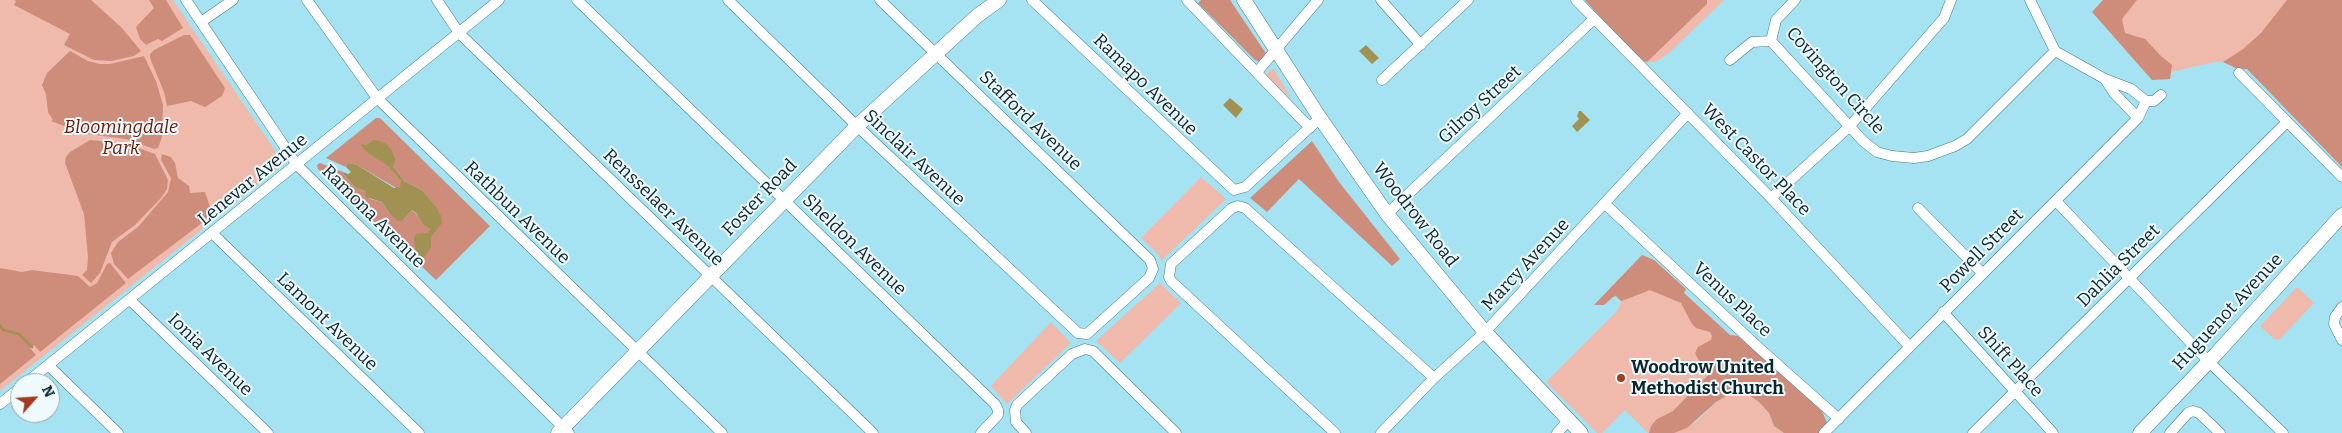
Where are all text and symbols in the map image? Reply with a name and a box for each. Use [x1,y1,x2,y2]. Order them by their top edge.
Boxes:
street label: Covington Circle [1781,23,1889,139]
street label: Ramapo Avenue [1088,30,1202,140]
street label: Gilroy Street [1434,61,1526,149]
street label: Stafford Avenue [974,67,1086,175]
street label: West Castor Place [1697,99,1815,221]
street label: Sinclair Avenue [859,105,969,211]
park label: Bloomingdale Park [64,117,178,160]
street label: Lenevar Avenue [194,129,312,231]
street label: Rensselaer Avenue [598,145,728,271]
street label: Foster Road [718,155,802,241]
street label: Rathbun Avenue [460,157,574,269]
street label: Woodrow Road [1368,159,1462,271]
street label: Ramona Avenue [317,161,429,273]
street label: Sheldon Avenue [797,190,911,300]
street label: Powell Street [1936,205,2028,297]
street label: Marcy Avenue [1478,214,1574,316]
street label: Dahlia Street [2073,220,2165,312]
street label: Huguenot Avenue [2168,249,2288,375]
street label: Venus Place [1688,258,1776,342]
street label: Lamont Avenue [272,268,382,376]
street label: Ionia Avenue [163,309,257,401]
street label: Shift Place [1973,322,2047,402]
place label: Woodrow United Methodist Church [1631,357,1784,399]
marker: Woodrow United Methodist Church [1615,372,1627,384]
north arrow [10,373,60,423]
text: N [38,383,58,400]

